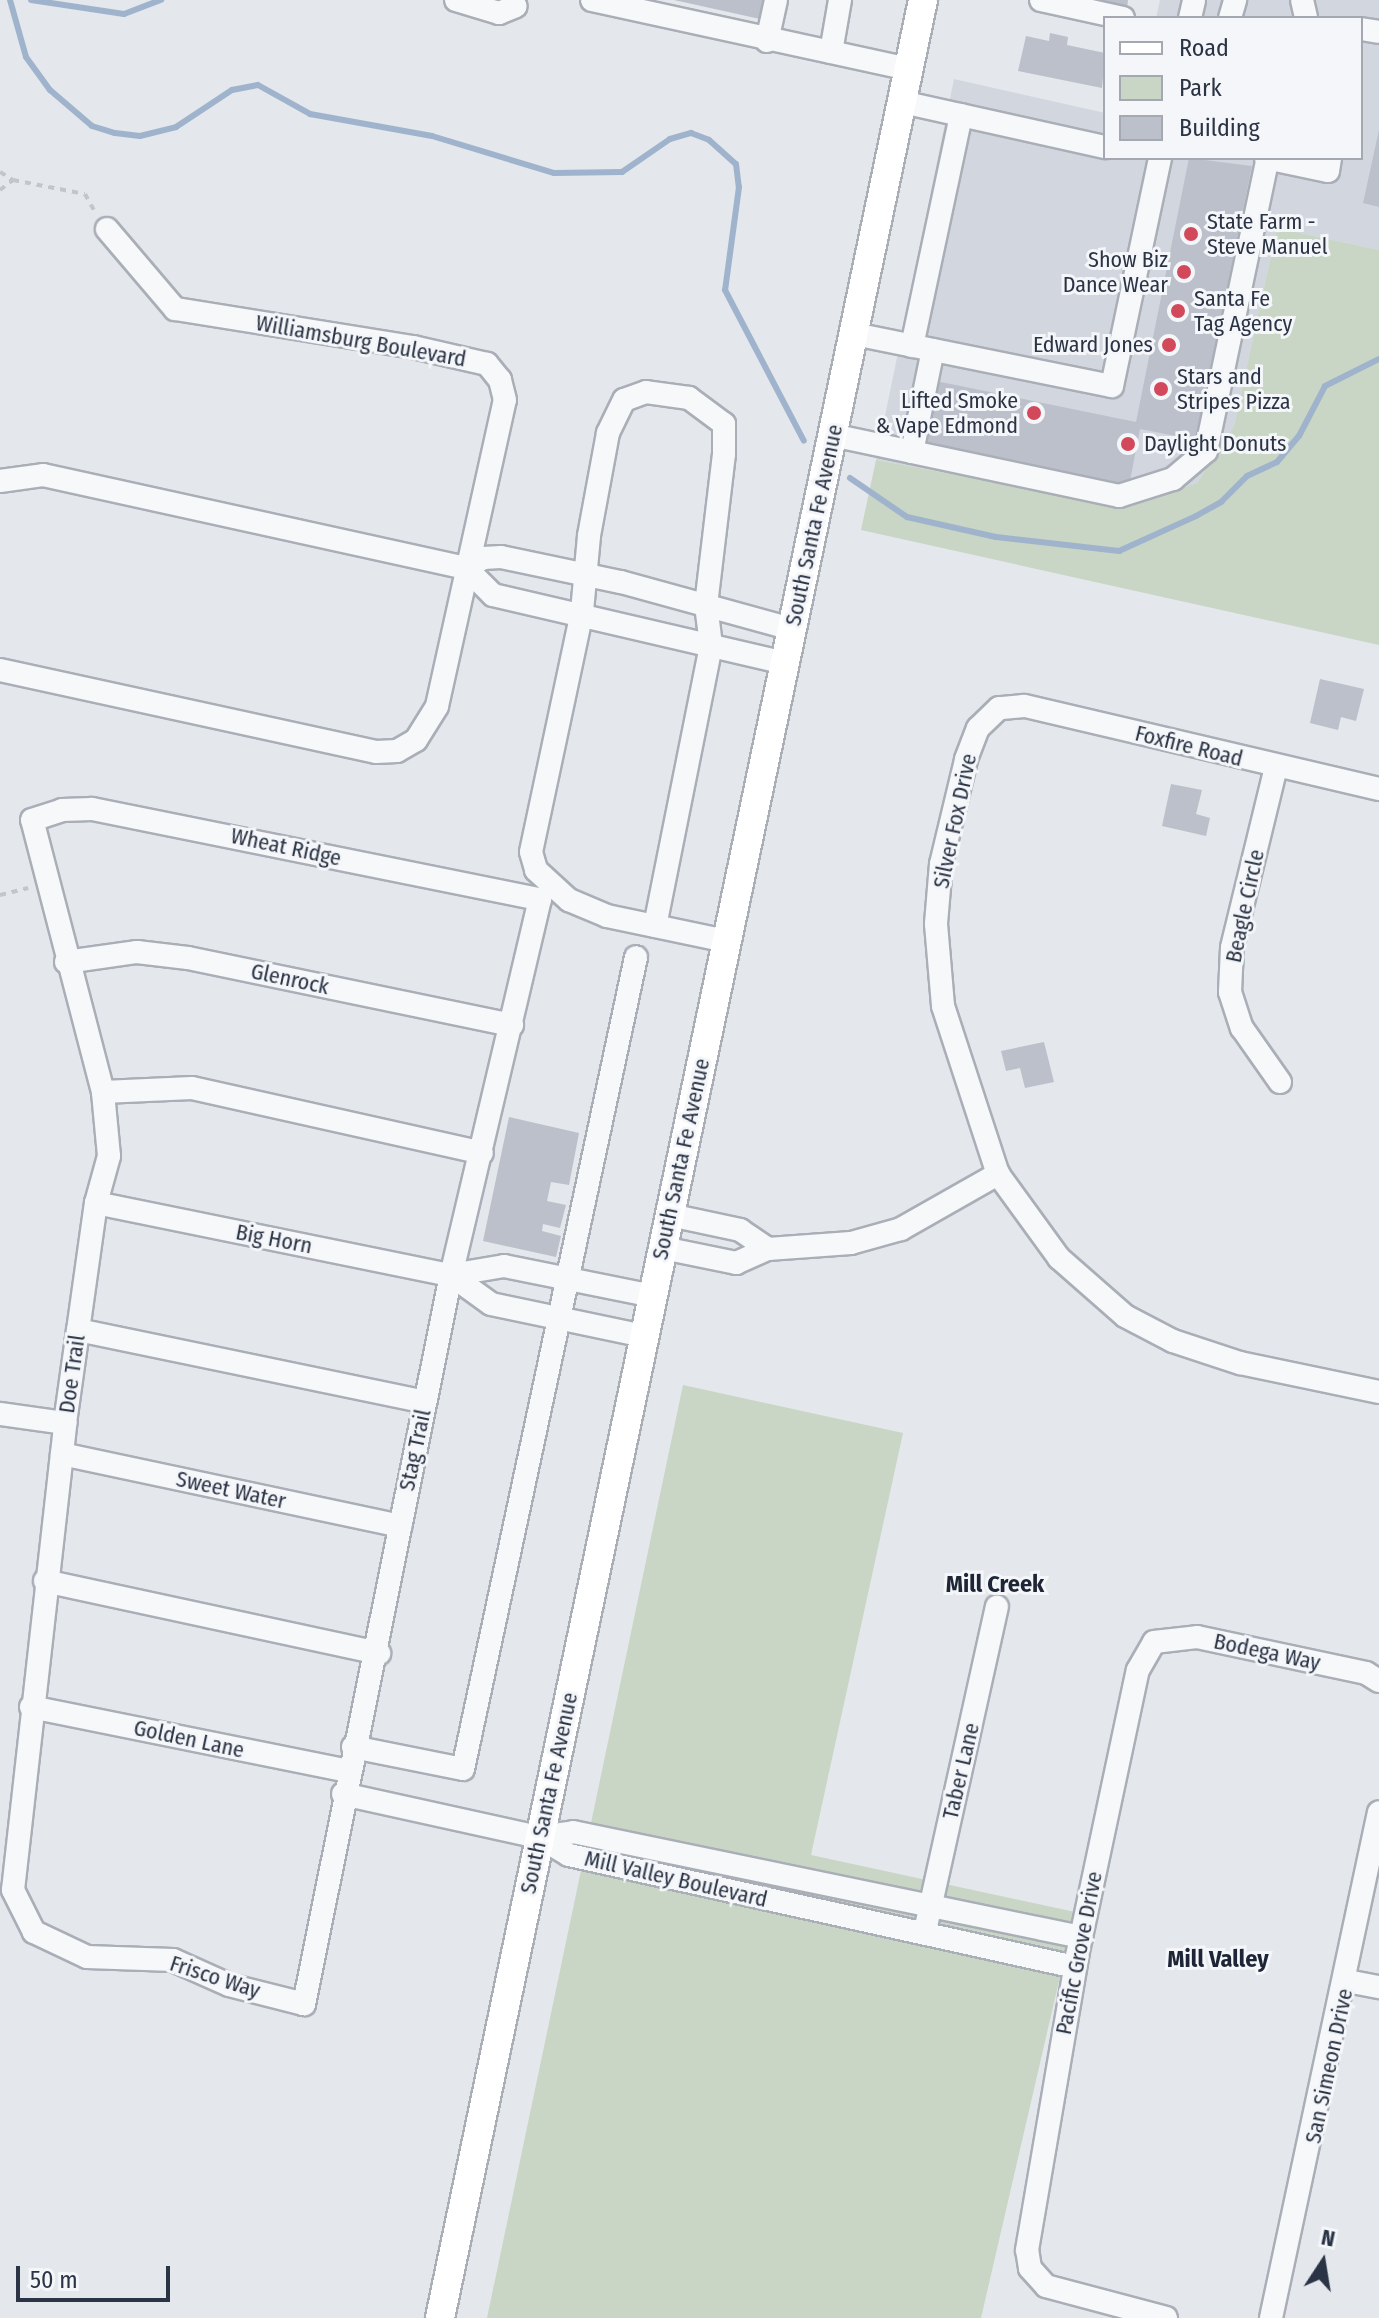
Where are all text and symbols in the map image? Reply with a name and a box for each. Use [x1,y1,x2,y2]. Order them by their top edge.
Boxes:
legend [1103,16,1363,160]
text: Road [1179,34,1229,62]
text: Park [1179,74,1222,102]
text: Building [1179,114,1260,142]
place label: State Farm - Steve Manuel [1207,208,1327,260]
marker: State Farm - Steve Manuel [1182,225,1200,243]
place label: Show Biz Dance Wear [1063,246,1168,298]
marker: Show Biz Dance Wear [1175,263,1193,281]
place label: Santa Fe Tag Agency [1194,285,1292,336]
marker: Santa Fe Tag Agency [1169,302,1187,320]
street label: Williamsburg Boulevard [254,310,468,372]
place label: Edward Jones [1033,332,1153,358]
marker: Edward Jones [1160,336,1178,354]
place label: Stars and Stripes Pizza [1177,363,1290,414]
marker: Stars and Stripes Pizza [1152,380,1170,398]
place label: Lifted Smoke & Vape Edmond [876,387,1018,438]
marker: Lifted Smoke & Vape Edmond [1025,404,1043,422]
street label: South Santa Fe Avenue [780,422,848,628]
place label: Daylight Donuts [1144,431,1287,457]
marker: Daylight Donuts [1119,435,1137,453]
street label: Foxfire Road [1132,720,1246,772]
street label: Silver Fox Drive [928,751,982,891]
street label: Wheat Ridge [228,822,344,872]
street label: Beagle Circle [1220,847,1270,965]
street label: Glenrock [249,958,331,1000]
street label: South Santa Fe Avenue [647,1056,715,1262]
street label: Big Horn [234,1219,314,1259]
street label: Doe Trail [53,1333,91,1415]
street label: Stag Trail [393,1407,437,1493]
street label: Sweet Water [174,1466,288,1514]
district label: Mill Creek [946,1571,1044,1599]
street label: Bodega Way [1211,1628,1323,1676]
street label: South Santa Fe Avenue [515,1690,583,1896]
street label: Golden Lane [131,1714,247,1764]
street label: Taber Lane [937,1720,985,1822]
street label: Mill Valley Boulevard [582,1845,770,1913]
street label: Pacific Grove Drive [1050,1869,1108,2037]
district label: Mill Valley [1167,1946,1269,1974]
street label: Frisco Way [167,1950,263,2004]
street label: San Simeon Drive [1300,1986,1358,2146]
north arrow [1283,2222,1363,2302]
text: N [1319,2223,1337,2253]
scale bar [20,2250,174,2300]
text: 50 m [30,2266,78,2294]

